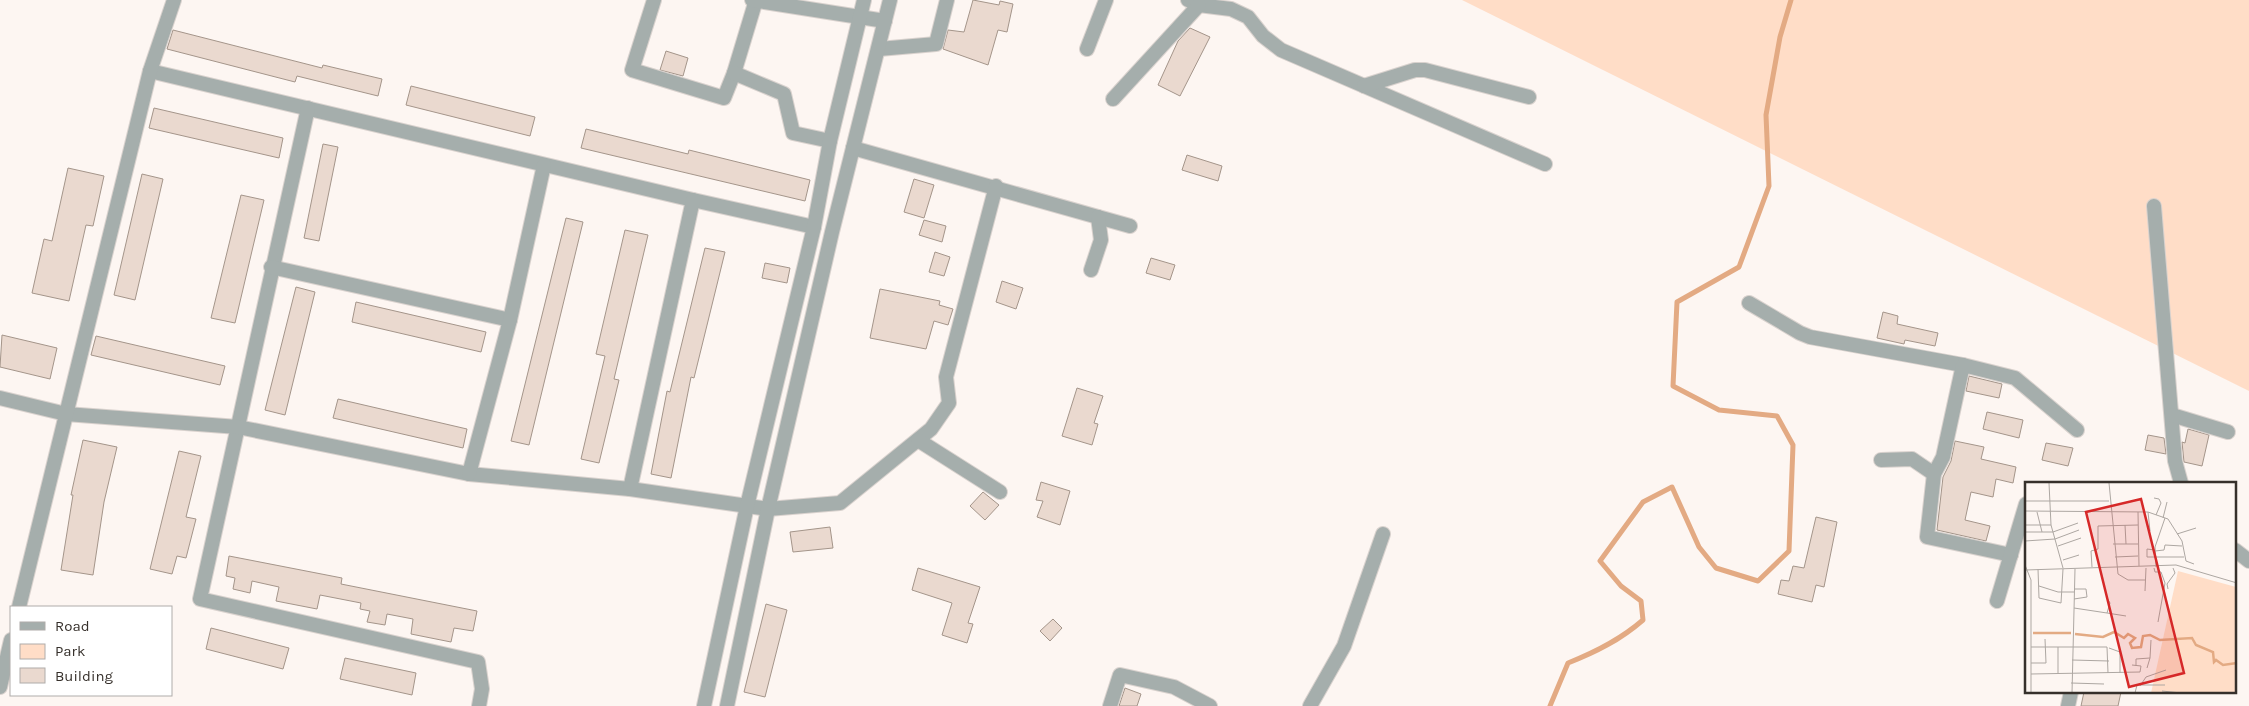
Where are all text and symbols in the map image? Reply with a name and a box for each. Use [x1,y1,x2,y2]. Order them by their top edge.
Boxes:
inset map [2025,482,2236,694]
legend [10,606,172,696]
text: Road [55,617,90,635]
text: Park [55,642,85,660]
text: Building [55,667,113,685]

